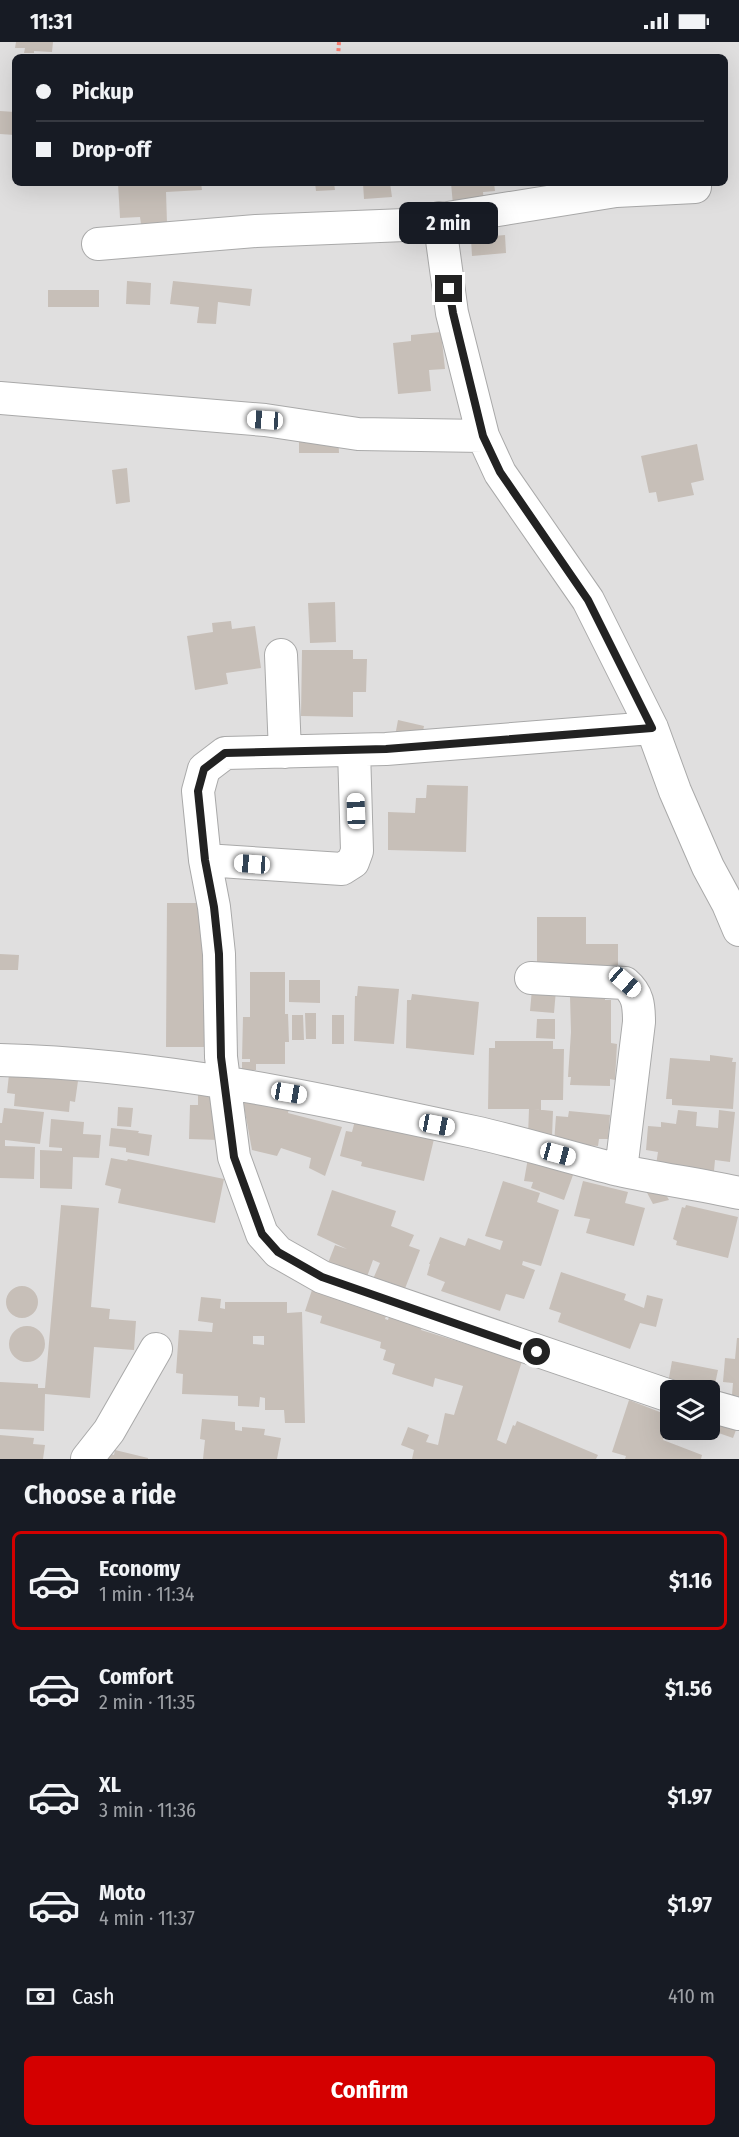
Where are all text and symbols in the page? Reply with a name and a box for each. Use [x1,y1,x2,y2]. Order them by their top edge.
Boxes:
text: 11:31 [30,8,73,35]
text: Pickup [72,78,134,105]
text: Drop-off [72,136,151,163]
callout: 2 min [400,202,498,244]
text: 2 min [426,211,471,235]
route end [435,275,462,302]
car [246,410,284,430]
car [346,793,366,829]
car [233,854,271,874]
car [606,963,644,1001]
car [270,1081,308,1105]
car [418,1113,456,1137]
car [538,1141,578,1167]
route start [523,1338,550,1365]
map controls [660,1380,720,1440]
button: layers [660,1380,720,1440]
text: Choose a ride [24,1479,176,1511]
icon: car [27,1554,81,1608]
text: Economy [99,1555,180,1582]
text: $1.16 [669,1567,712,1594]
text: 1 min · 11:34 [99,1582,194,1606]
icon: car [27,1662,81,1716]
text: Comfort [99,1663,173,1690]
text: $1.56 [665,1675,712,1702]
text: 2 min · 11:35 [99,1690,195,1714]
icon: car [27,1770,81,1824]
text: XL [99,1771,121,1798]
text: $1.97 [667,1783,712,1810]
text: 3 min · 11:36 [99,1798,196,1822]
icon: car [27,1878,81,1932]
text: Moto [99,1879,146,1906]
text: $1.97 [667,1891,712,1918]
text: 4 min · 11:37 [99,1906,195,1930]
icon: cash [24,1980,57,2013]
text: Cash [72,1983,115,2010]
text: 410 m [668,1984,715,2008]
button: Confirm [24,2056,715,2125]

